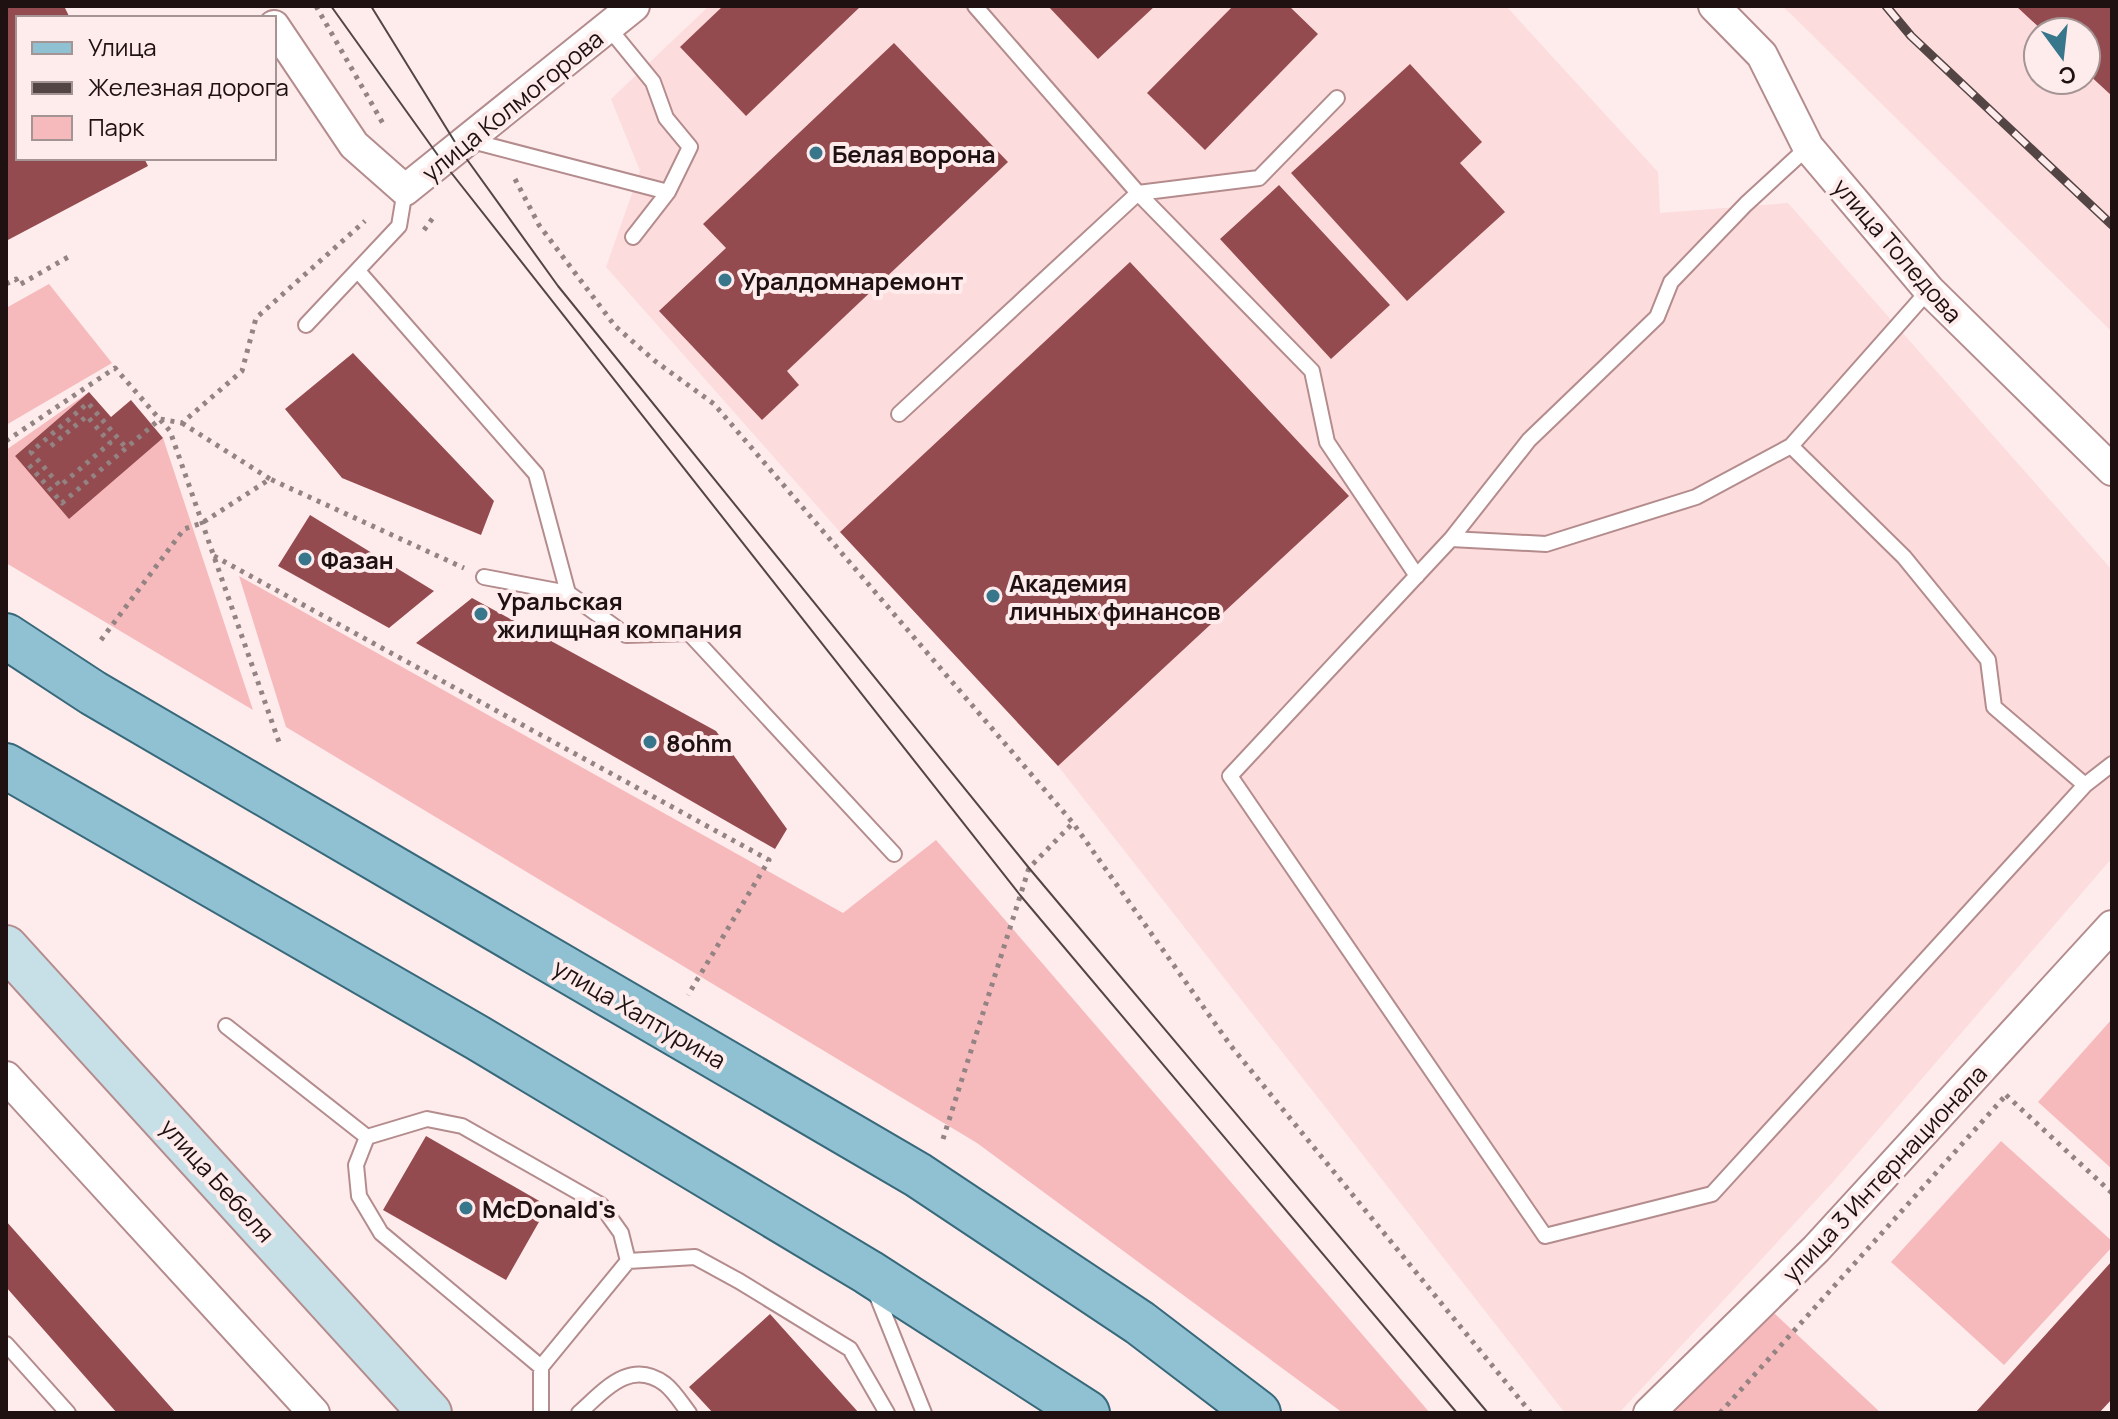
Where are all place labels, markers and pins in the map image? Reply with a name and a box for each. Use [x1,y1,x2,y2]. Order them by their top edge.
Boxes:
place label: Белая ворона [832,137,996,170]
marker: Белая ворона [807,144,825,162]
place label: Уралдомнаремонт [741,264,964,297]
marker: Уралдомнаремонт [716,271,734,289]
place label: Фазан [321,543,394,576]
marker: Фазан [296,550,314,568]
place label: Академия личных финансов [1009,566,1221,627]
place label: Уральская жилищная компания [497,584,742,645]
marker: Академия личных финансов [984,587,1002,605]
marker: Уральская жилищная компания [472,605,490,623]
place label: 8ohm [666,726,732,759]
marker: 8ohm [641,733,659,751]
place label: McDonald's [482,1192,616,1225]
marker: McDonald's [457,1199,475,1217]

